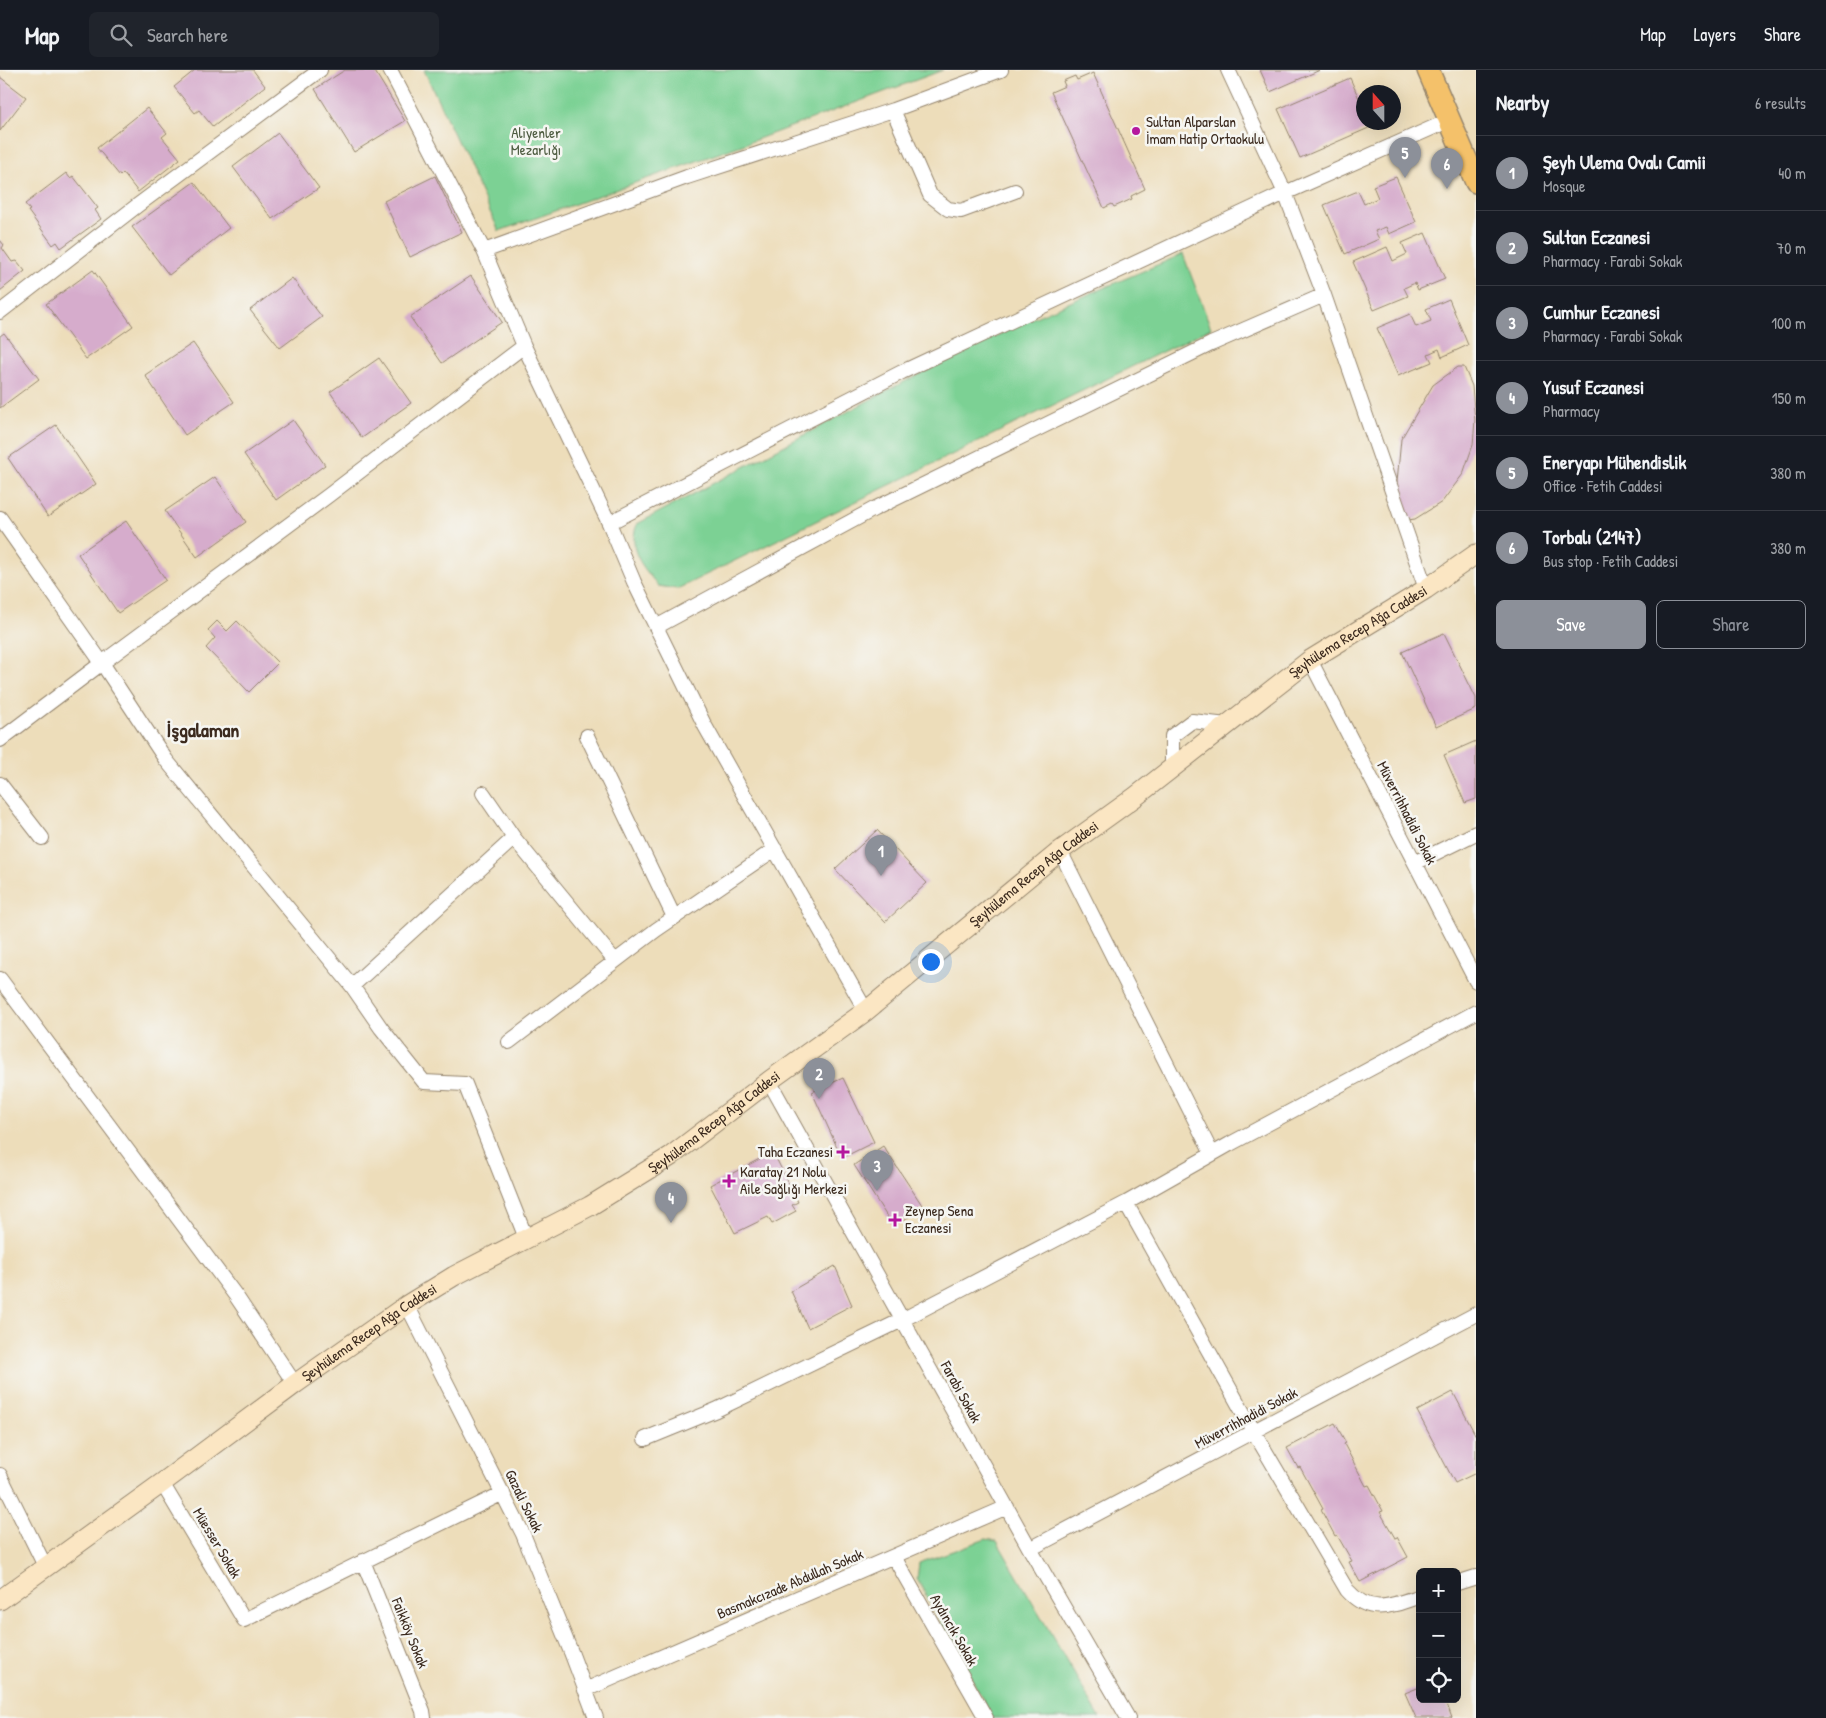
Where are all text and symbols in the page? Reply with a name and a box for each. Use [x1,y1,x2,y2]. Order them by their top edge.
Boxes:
search box [89,12,439,57]
text: Map [25,19,59,51]
icon: search [107,21,135,49]
text: Search here [147,22,228,48]
text: Map [1640,22,1666,47]
text: Layers [1694,22,1736,47]
text: Share [1764,22,1801,47]
north arrow [1356,85,1401,130]
text: Nearby [1496,88,1549,117]
text: 6 results [1755,92,1806,114]
place label: Sultan Alparslan İmam Hatip Ortaokulu [1146,111,1264,149]
park label: Aliyenler Mezarlığı [511,122,561,160]
marker: Sultan Alparslan İmam Hatip Ortaokulu [1130,125,1142,137]
pin: 5 [1389,137,1421,178]
pin: 6 [1431,148,1463,189]
text: Şeyh Ulema Ovalı Camii [1543,149,1706,175]
text: 1 [1509,162,1515,184]
text: 40 m [1778,162,1806,184]
text: Mosque [1543,175,1585,197]
text: Sultan Eczanesi [1543,224,1650,250]
text: 2 [1508,237,1516,259]
text: 70 m [1776,237,1806,259]
text: Pharmacy · Farabi Sokak [1543,250,1682,272]
text: Cumhur Eczanesi [1543,299,1660,325]
text: 3 [1508,312,1516,334]
text: 100 m [1771,312,1806,334]
text: Pharmacy · Farabi Sokak [1543,325,1682,347]
text: Yusuf Eczanesi [1543,374,1644,400]
text: 4 [1509,387,1515,409]
text: 150 m [1772,387,1806,409]
text: Pharmacy [1543,400,1600,422]
text: Eneryapı Mühendislik [1543,449,1686,475]
text: 5 [1509,462,1515,484]
text: 380 m [1770,462,1806,484]
text: Office · Fetih Caddesi [1543,475,1663,497]
text: Torbalı (2147) [1543,524,1641,550]
text: 6 [1509,537,1515,559]
text: 380 m [1770,537,1806,559]
text: Bus stop · Fetih Caddesi [1543,550,1678,572]
street label: Şeyhülema Recep Ağa Caddesi [1284,580,1431,683]
button: Save [1496,600,1646,649]
button: Share [1656,600,1806,649]
district label: İşgalaman [167,716,239,744]
street label: Müverrihhadidi Sokak [1372,757,1443,868]
street label: Şeyhülema Recep Ağa Caddesi [965,816,1103,932]
pin: 1 [865,835,897,876]
your location [918,949,944,975]
pin: 2 [803,1058,835,1099]
street label: Şeyhülema Recep Ağa Caddesi [644,1065,784,1178]
place label: Taha Eczanesi [758,1141,833,1162]
marker: Taha Eczanesi [837,1146,849,1158]
pin: 3 [861,1150,893,1191]
place label: Karatay 21 Nolu Aile Sağlığı Merkezi [740,1161,847,1199]
marker: Karatay 21 Nolu Aile Sağlığı Merkezi [722,1174,736,1188]
pin: 4 [655,1182,687,1223]
place label: Zeynep Sena Eczanesi [905,1200,973,1238]
marker: Zeynep Sena Eczanesi [889,1214,901,1226]
street label: Şeyhülema Recep Ağa Caddesi [297,1278,441,1386]
street label: Farabi Sokak [935,1356,987,1426]
street label: Müverrihhadidi Sokak [1191,1382,1301,1453]
street label: Gazali Sokak [500,1466,549,1536]
street label: Müesser Sokak [188,1504,247,1582]
street label: Basmakcızade Abdullah Sokak [713,1543,866,1624]
map controls [1416,1568,1461,1703]
button: + [1416,1568,1461,1613]
street label: Aydıncık Sokak [925,1590,983,1670]
street label: Faikköy Sokak [386,1593,434,1671]
button: − [1416,1613,1461,1658]
button: locate [1416,1658,1461,1703]

